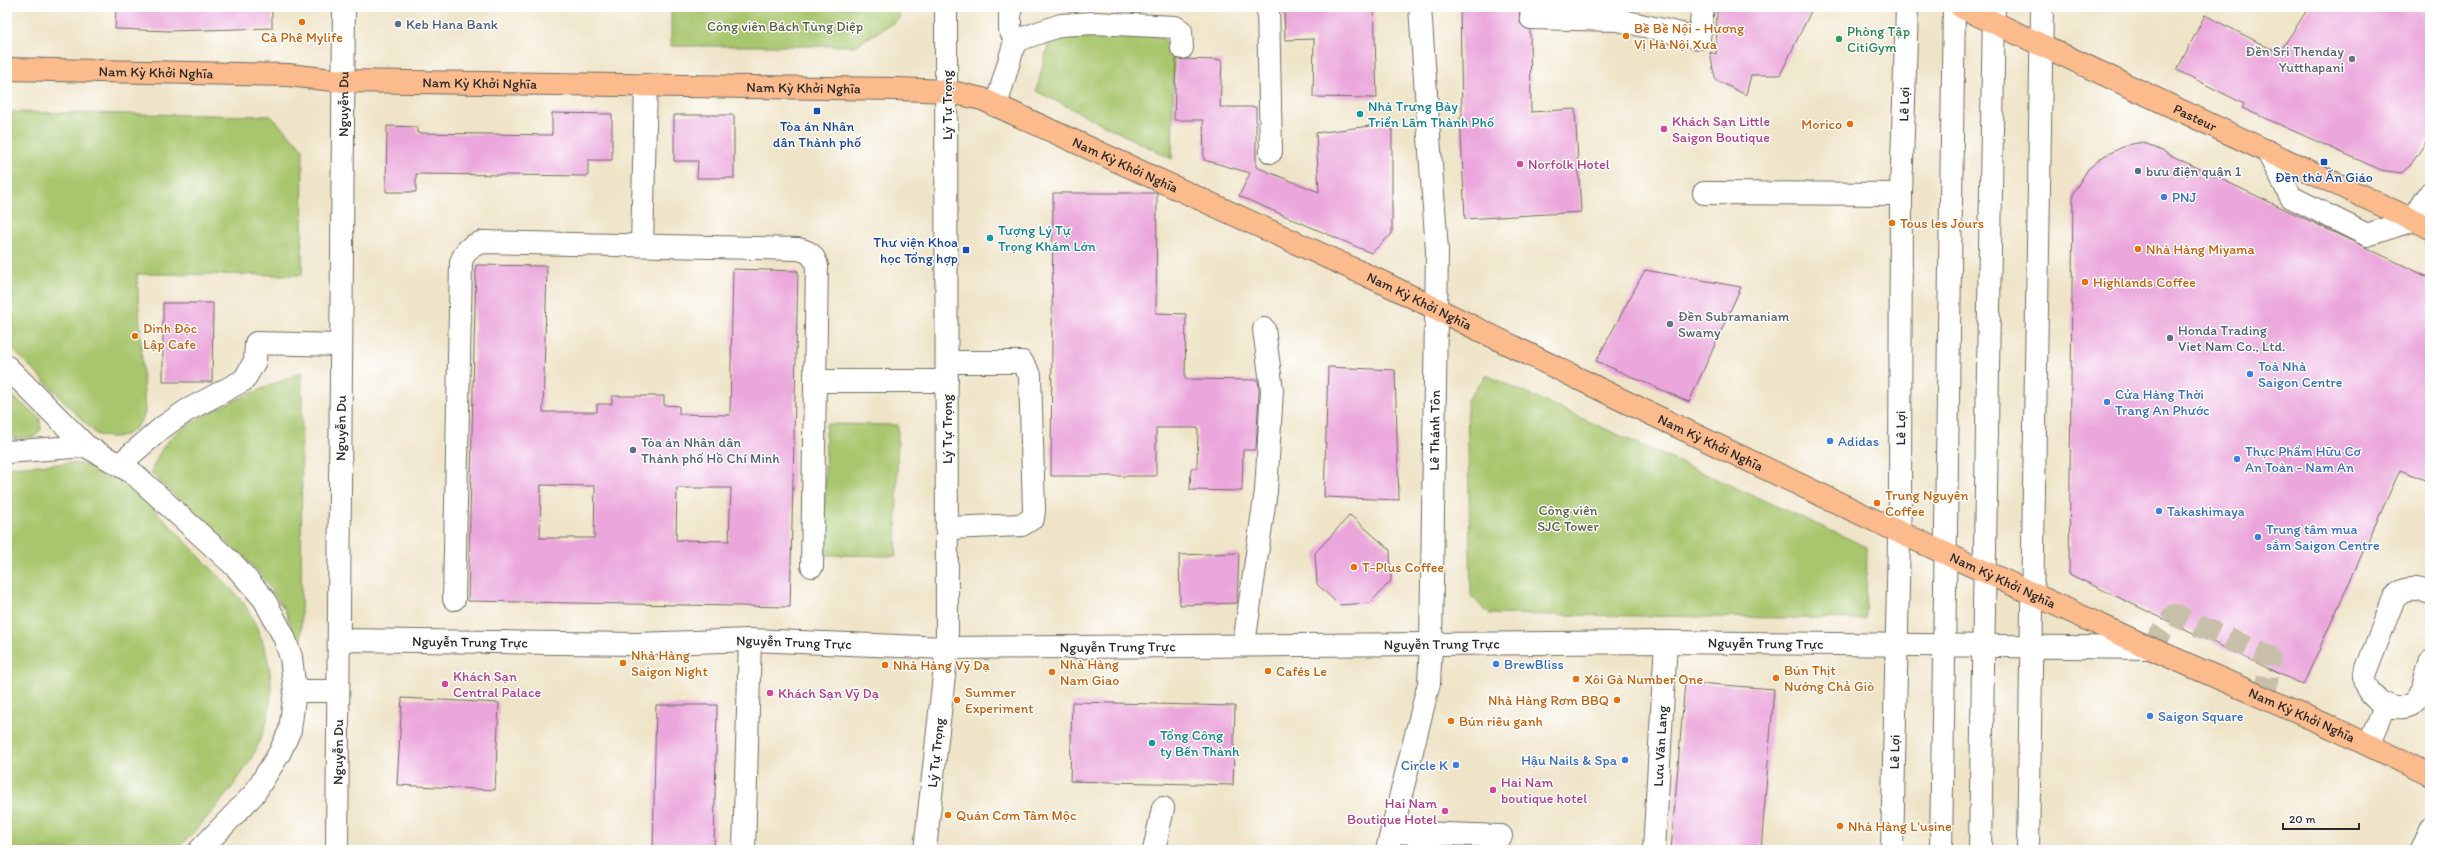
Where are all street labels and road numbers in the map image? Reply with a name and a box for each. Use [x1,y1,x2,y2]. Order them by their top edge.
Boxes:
street label: Nam Kỳ Khởi Nghĩa [99,62,214,82]
street label: Lý Tự Trọng [939,69,956,140]
street label: Nguyễn Du [334,71,352,137]
street label: Nam Kỳ Khởi Nghĩa [422,74,537,92]
street label: Nam Kỳ Khởi Nghĩa [746,78,861,97]
street label: Lê Lợi [1895,86,1913,122]
street label: Pasteur [2171,100,2220,135]
street label: Nam Kỳ Khởi Nghĩa [1070,133,1181,196]
street label: Nam Kỳ Khởi Nghĩa [1364,268,1475,333]
street label: Lê Thánh Tôn [1425,390,1443,471]
street label: Lý Tự Trọng [939,393,956,464]
street label: Nguyễn Du [332,395,349,461]
street label: Nam Kỳ Khởi Nghĩa [1655,410,1766,475]
street label: Lê Lợi [1892,411,1909,446]
street label: Nam Kỳ Khởi Nghĩa [1947,548,2059,612]
street label: Nguyễn Trung Trực [736,631,853,653]
street label: Nguyễn Trung Trực [412,632,528,651]
street label: Nguyễn Trung Trực [1708,634,1824,652]
street label: Nguyễn Trung Trực [1384,635,1500,653]
street label: Nguyễn Trung Trực [1060,638,1176,656]
street label: Nam Kỳ Khởi Nghĩa [2246,684,2358,746]
street label: Lưu Văn Lang [1649,704,1671,787]
street label: Lý Tự Trọng [923,716,948,788]
street label: Nguyễn Du [329,719,347,785]
street label: Lê Lợi [1885,734,1903,770]

